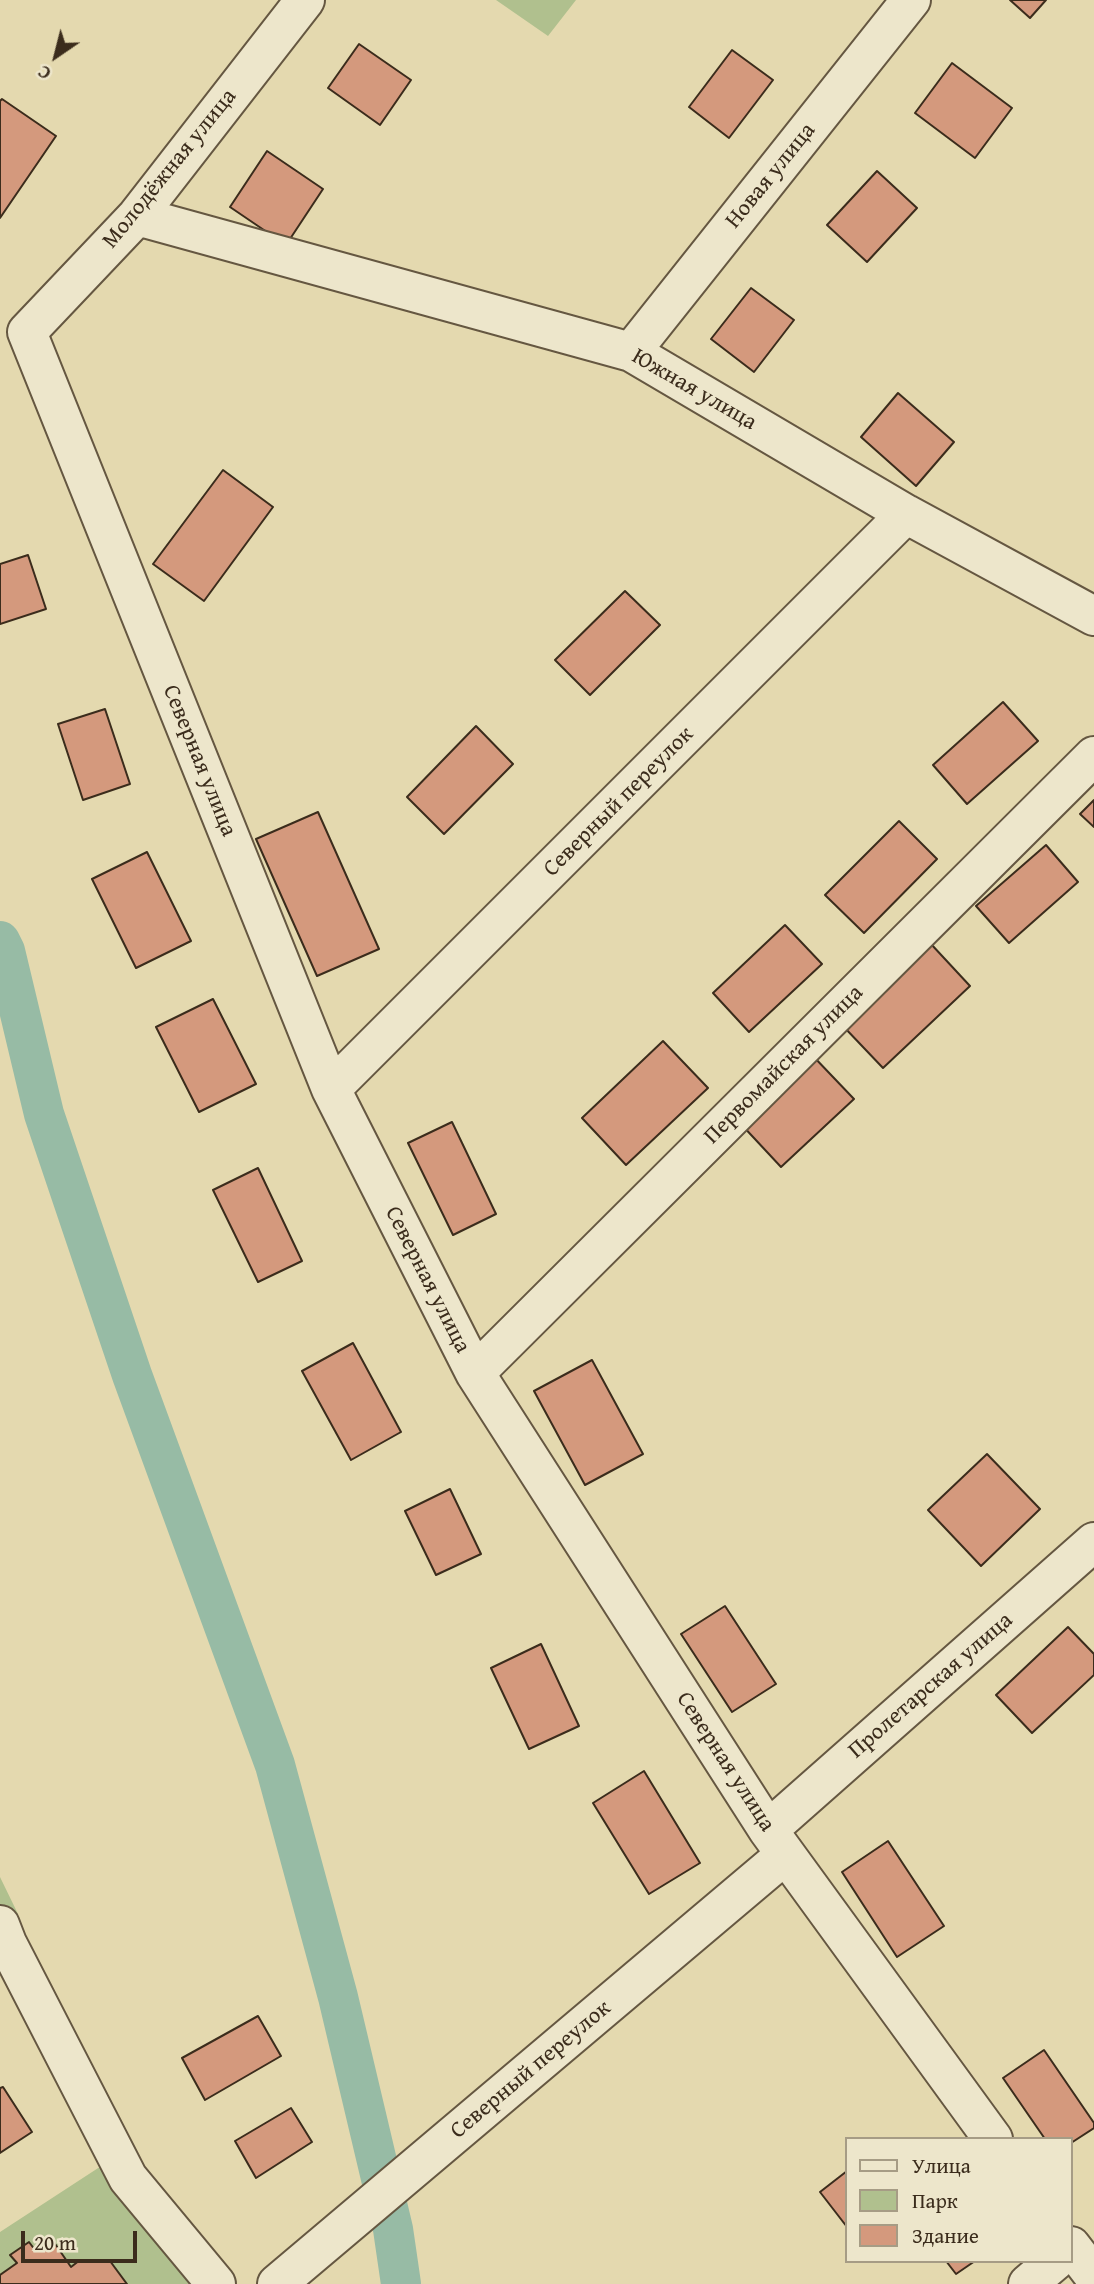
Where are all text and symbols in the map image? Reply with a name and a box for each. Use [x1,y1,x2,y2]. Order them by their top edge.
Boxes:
north arrow [21,21,91,91]
text: С [32,59,56,88]
street label: Молодёжная улица [97,84,243,254]
street label: Новая улица [720,118,822,234]
street label: Южная улица [627,343,761,437]
street label: Северная улица [156,681,242,841]
street label: Северный переулок [538,721,700,883]
street label: Первомайская улица [699,980,869,1150]
street label: Северная улица [378,1202,476,1358]
street label: Пролетарская улица [843,1607,1019,1765]
street label: Северная улица [670,1687,780,1837]
street label: Северный переулок [445,1995,617,2145]
legend [846,2137,1073,2263]
text: Улица [912,2150,971,2181]
text: Парк [912,2185,958,2216]
scale bar [24,2218,140,2262]
text: Здание [912,2220,979,2251]
text: 20 m [34,2227,76,2258]

